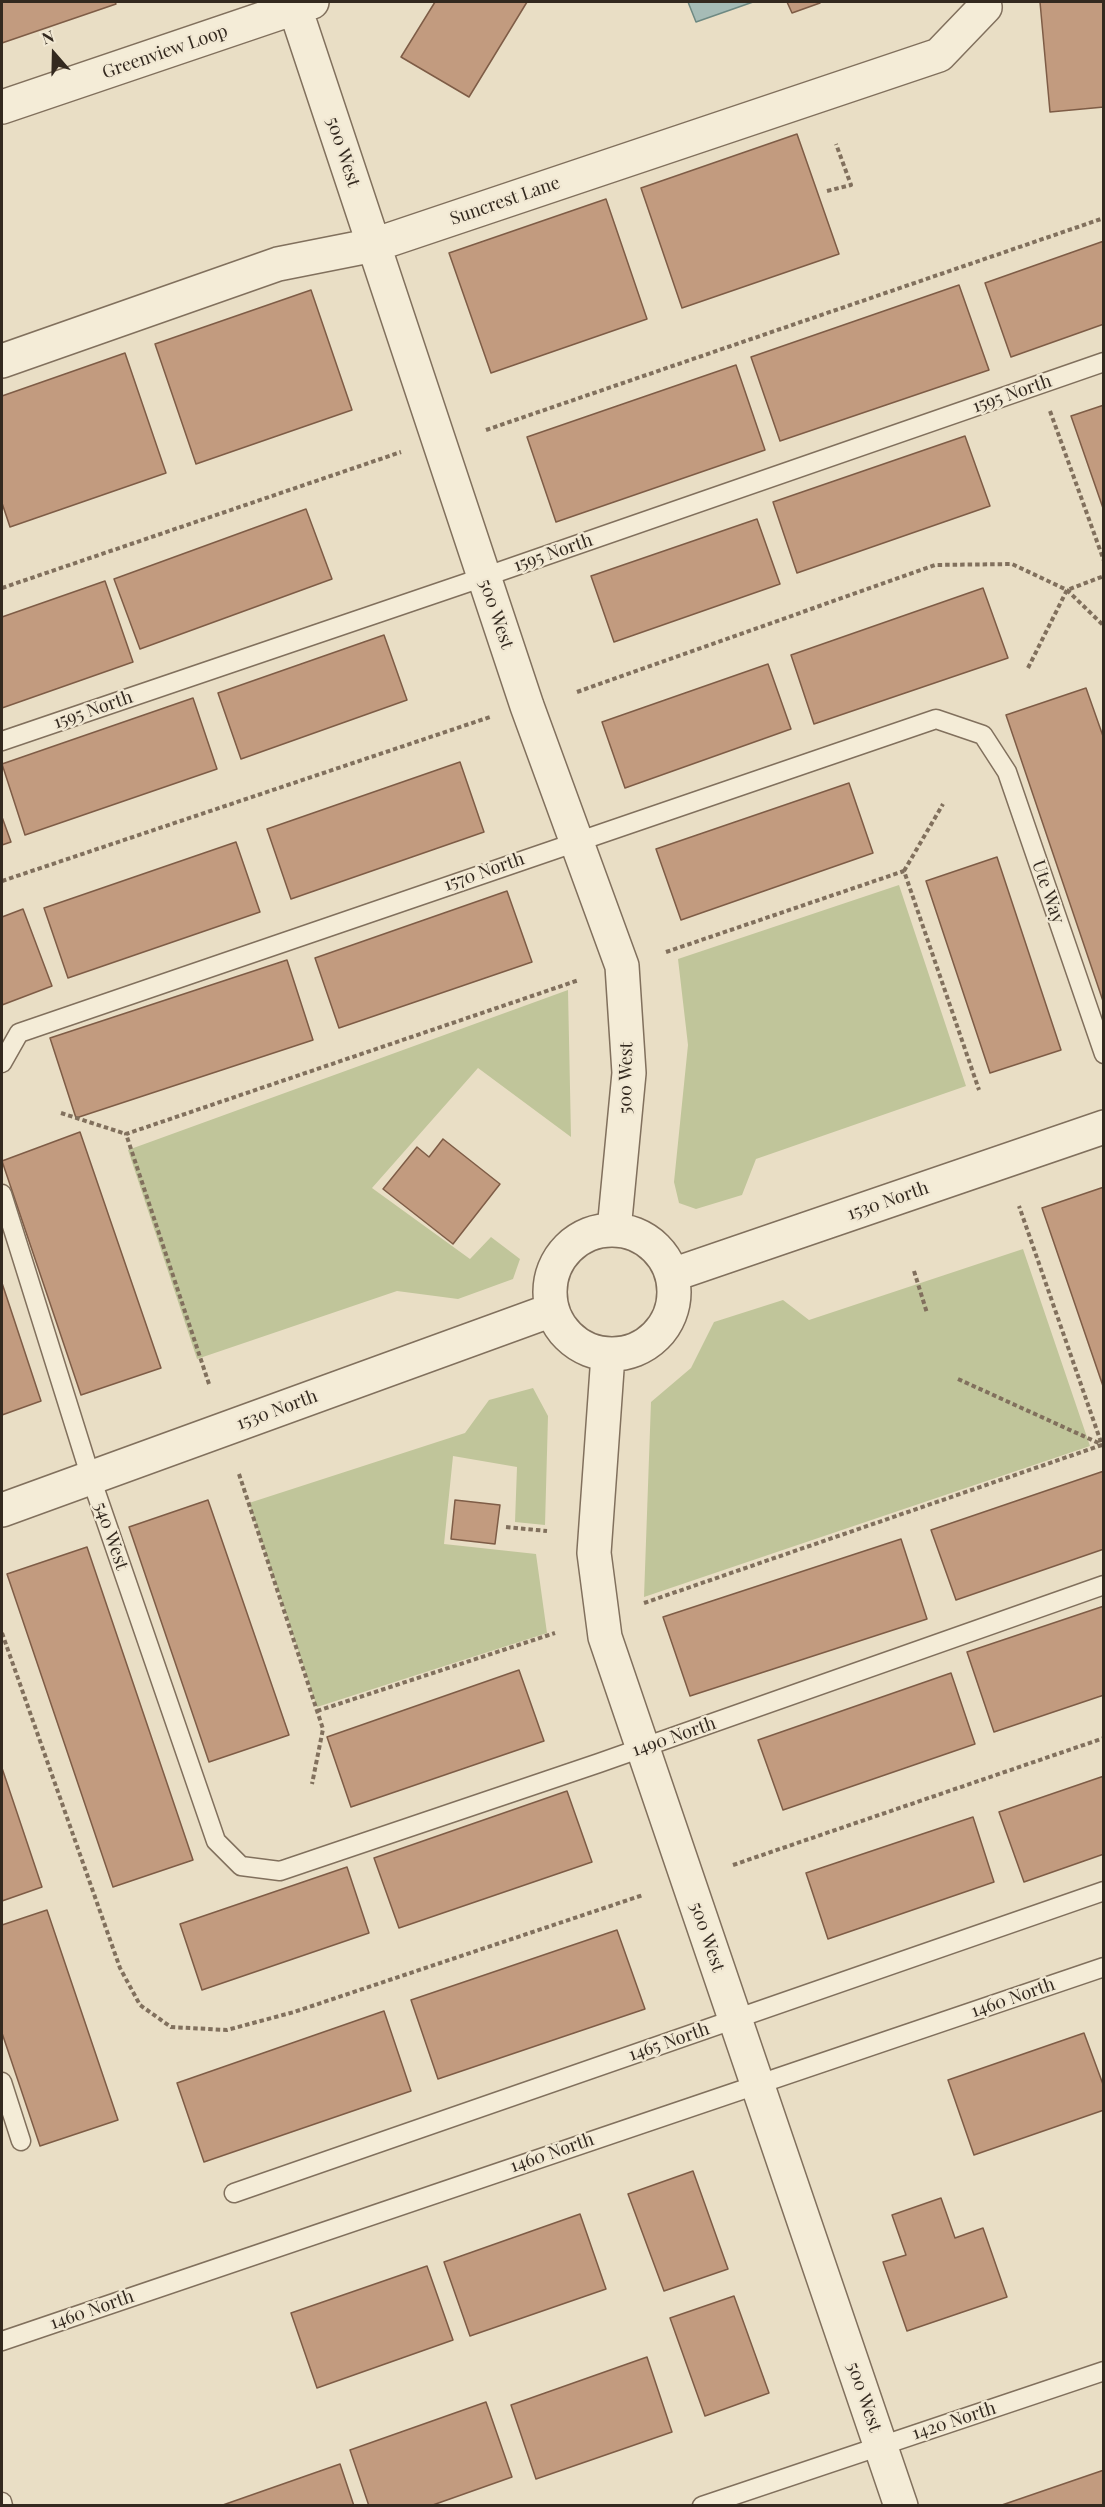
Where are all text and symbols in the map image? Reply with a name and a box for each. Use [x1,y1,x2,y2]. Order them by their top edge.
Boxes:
street label: Greenview Loop [99,20,231,84]
north arrow [24,24,84,84]
text: N [39,25,57,48]
street label: 500 West [322,114,364,190]
street label: Suncrest Lane [447,172,563,230]
street label: 1595 North [970,370,1054,418]
street label: 1595 North [511,529,595,577]
street label: 500 West [474,576,518,652]
street label: 1595 North [51,686,135,734]
street label: 1570 North [441,848,527,896]
street label: Ute Way [1027,857,1069,927]
street label: 500 West [615,1042,637,1114]
street label: 1530 North [845,1177,931,1225]
street label: 1530 North [234,1385,320,1435]
street label: 540 West [89,1499,133,1573]
street label: 1490 North [629,1713,719,1761]
street label: 500 West [685,1899,729,1975]
street label: 1460 North [968,1974,1058,2022]
street label: 1465 North [626,2018,712,2066]
street label: 1460 North [507,2129,597,2177]
street label: 1460 North [47,2286,137,2334]
street label: 500 West [842,2359,886,2435]
street label: 1420 North [909,2397,999,2445]

